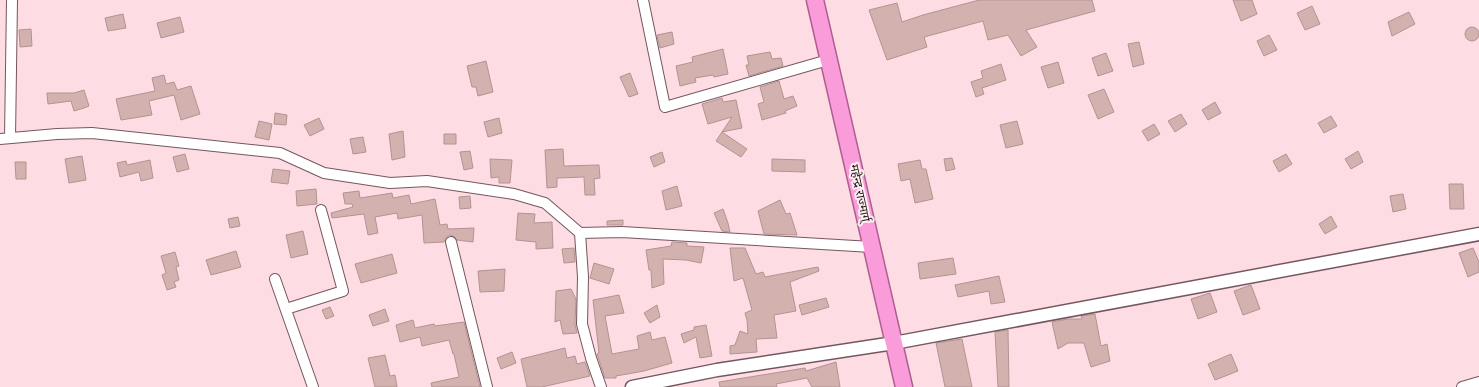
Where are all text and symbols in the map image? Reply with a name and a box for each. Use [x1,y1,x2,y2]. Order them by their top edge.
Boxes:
street label: महेन्द्र राज्मार्ग् [847,163,874,225]

